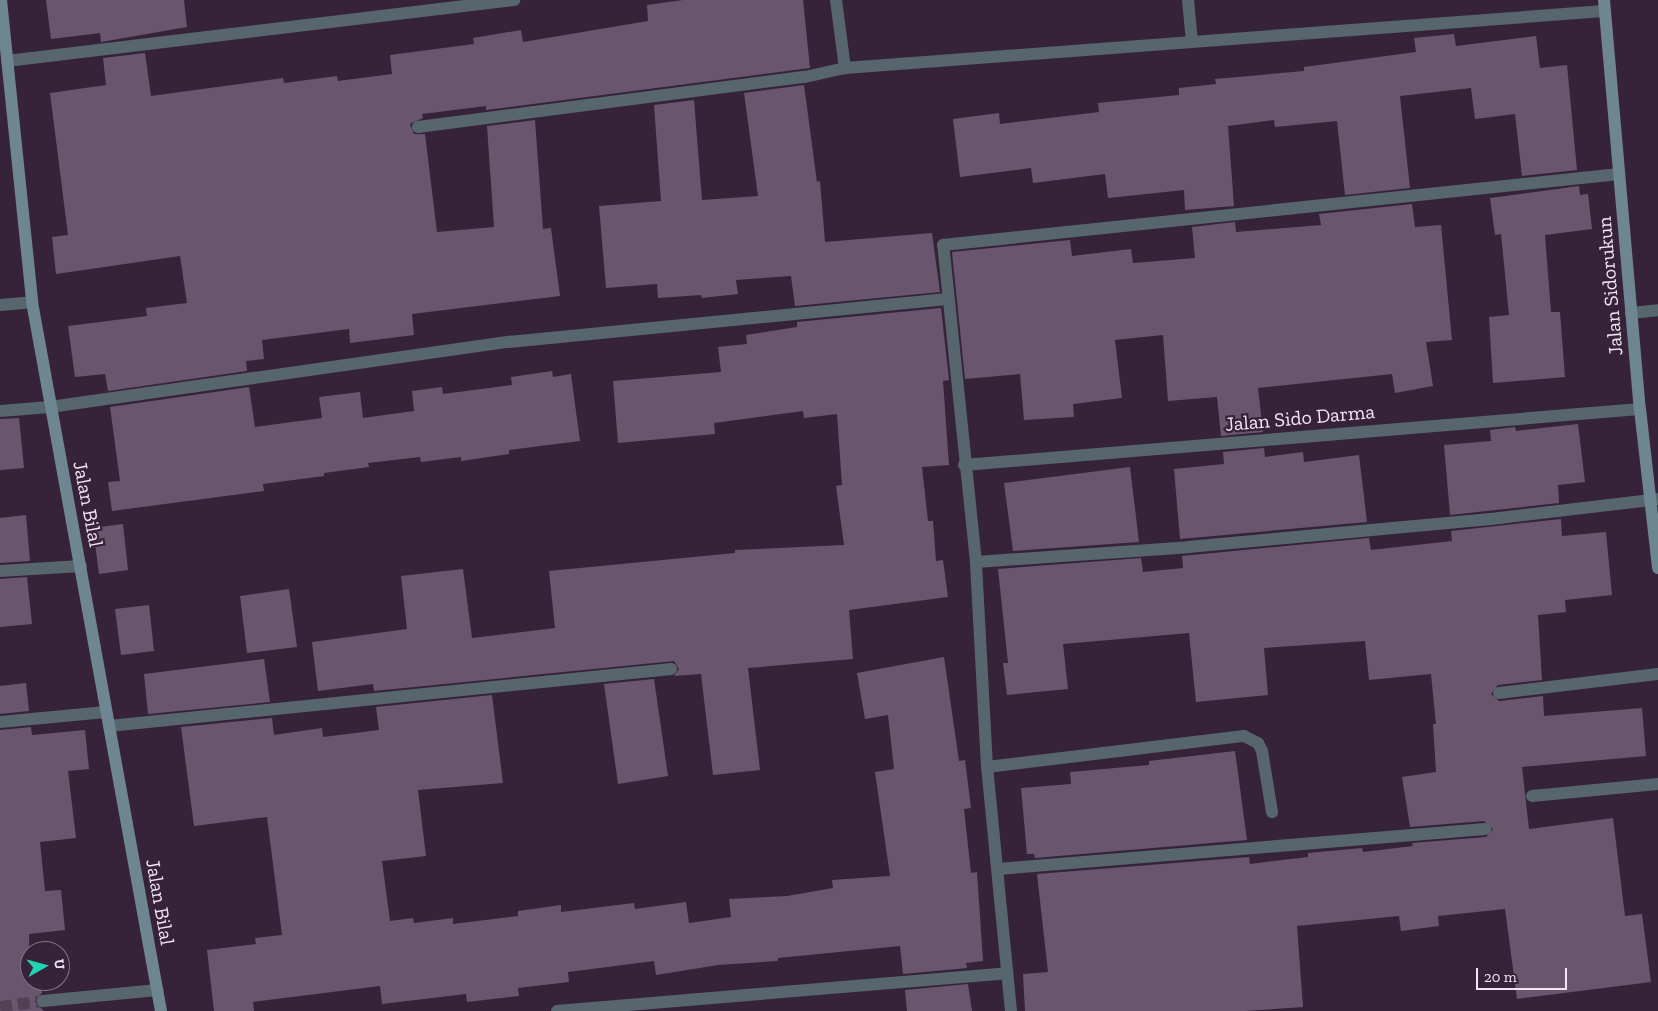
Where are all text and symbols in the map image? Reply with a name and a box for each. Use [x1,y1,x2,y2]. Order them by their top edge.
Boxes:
street label: Jalan Sidorukun [1592,216,1628,356]
street label: Jalan Sido Darma [1224,399,1376,437]
street label: Jalan Bilal [68,459,108,549]
street label: Jalan Bilal [141,857,179,947]
north arrow [20,941,70,991]
text: U [50,958,68,970]
scale bar [1478,958,1569,990]
text: 20 m [1484,968,1517,986]

